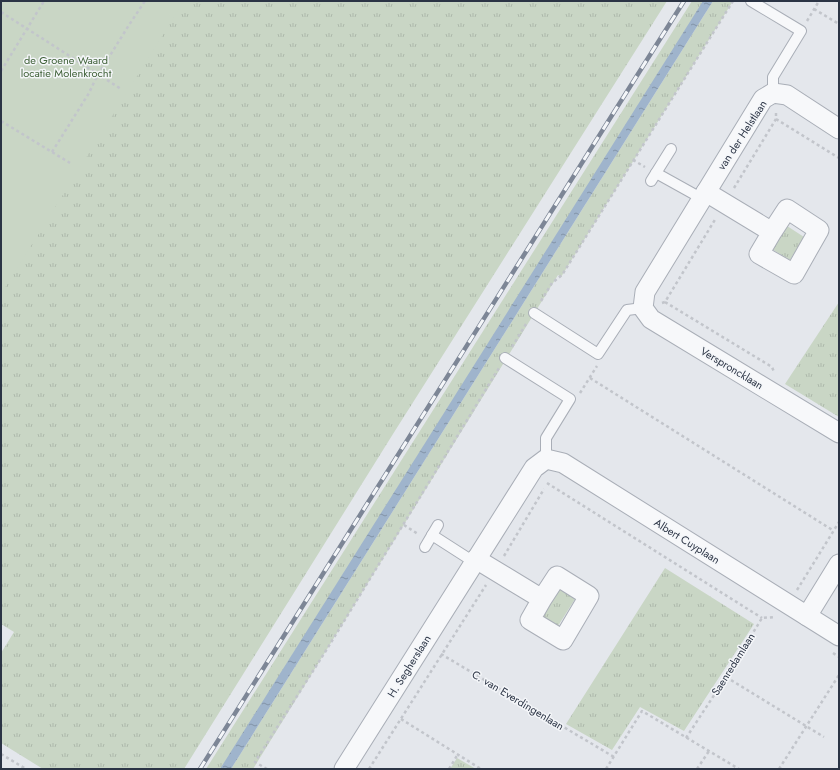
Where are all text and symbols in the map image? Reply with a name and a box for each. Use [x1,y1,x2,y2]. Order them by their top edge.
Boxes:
park label: de Groene Waard locatie Molenkrocht [21,52,112,81]
street label: van der Helstlaan [713,97,771,173]
street label: Versproncklaan [697,343,767,393]
street label: Albert Cuyplaan [651,514,723,568]
street label: Saenredamlaan [707,630,759,698]
street label: H. Segherslaan [383,632,435,700]
street label: C. van Everdingenlaan [469,666,567,734]

